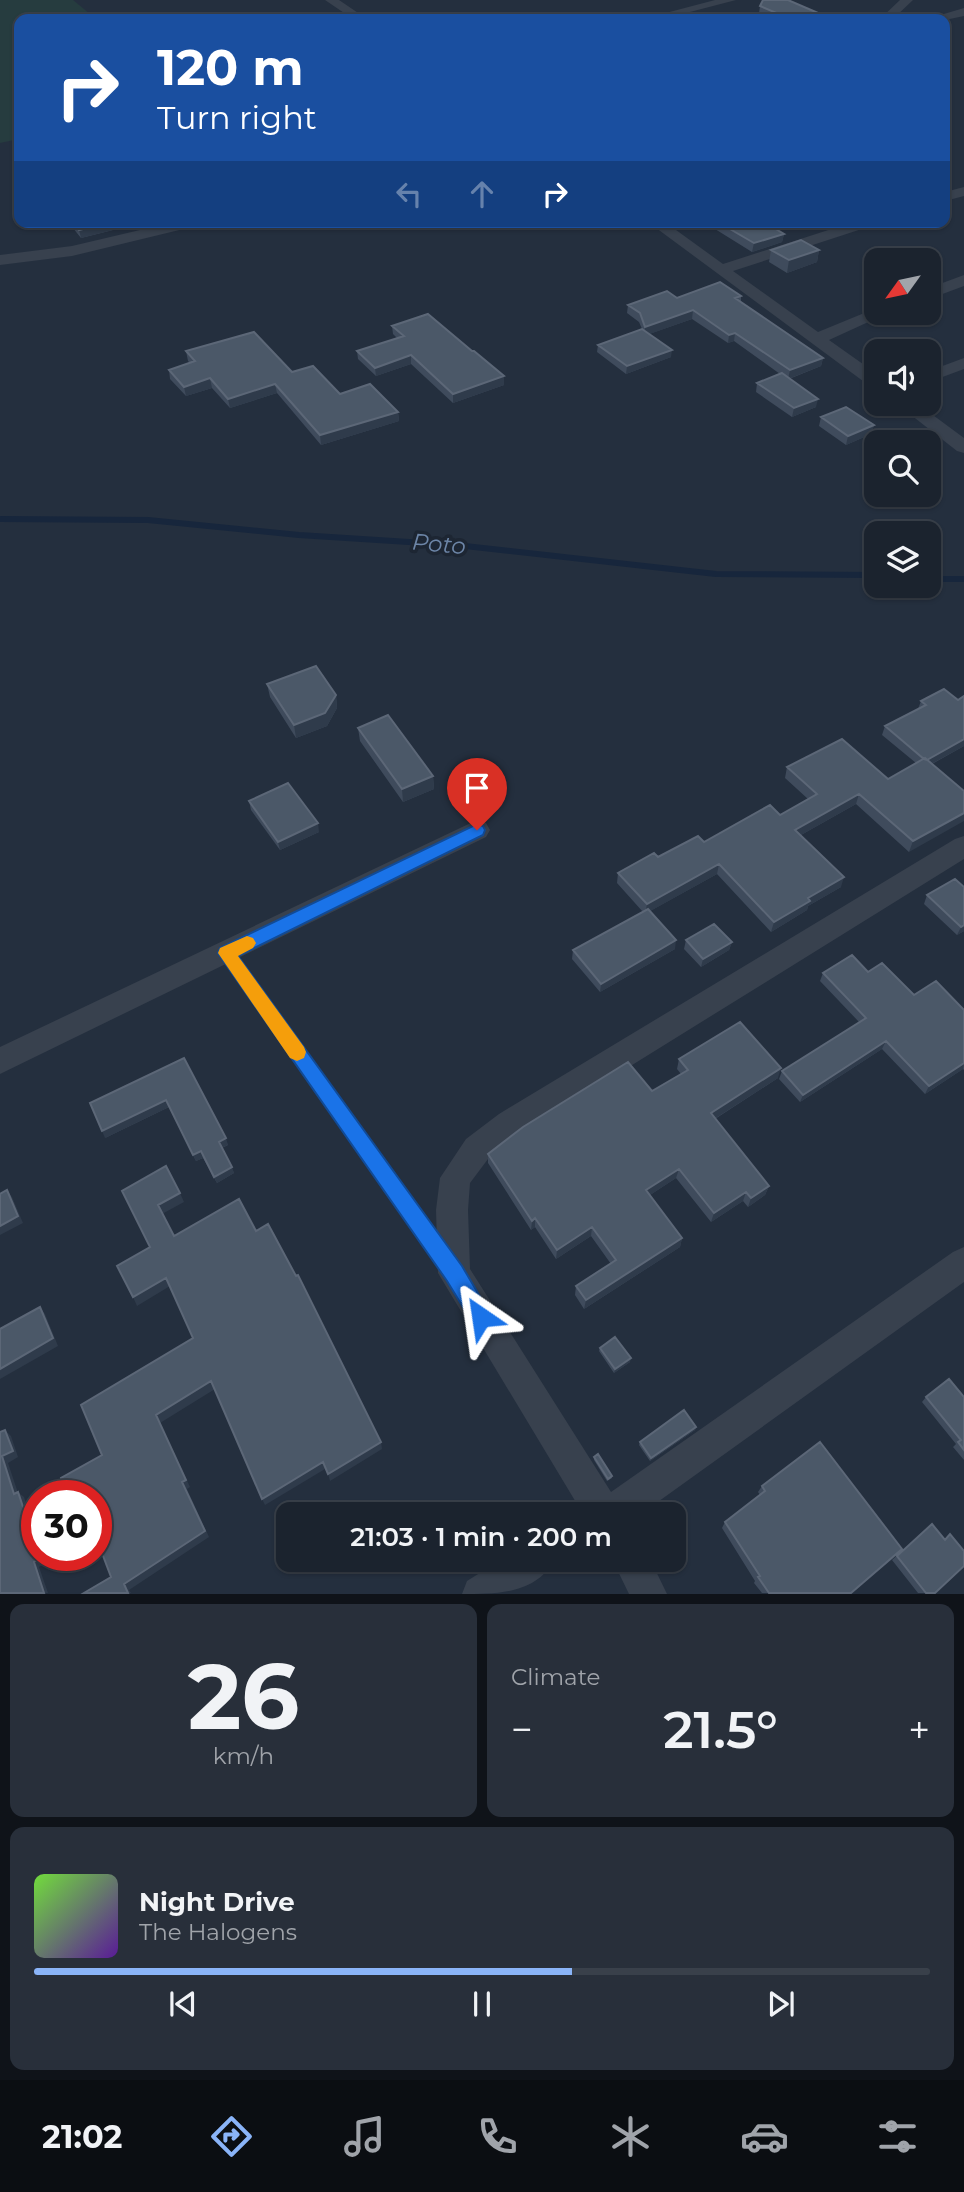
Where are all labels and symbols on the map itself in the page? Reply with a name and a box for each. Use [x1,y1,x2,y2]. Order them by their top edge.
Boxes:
north arrow [864,248,942,326]
water label: Poto [411,528,467,560]
pin [447,758,507,830]
position arrow [444,1280,518,1354]
speed limit sign: 30 [21,1480,112,1571]

